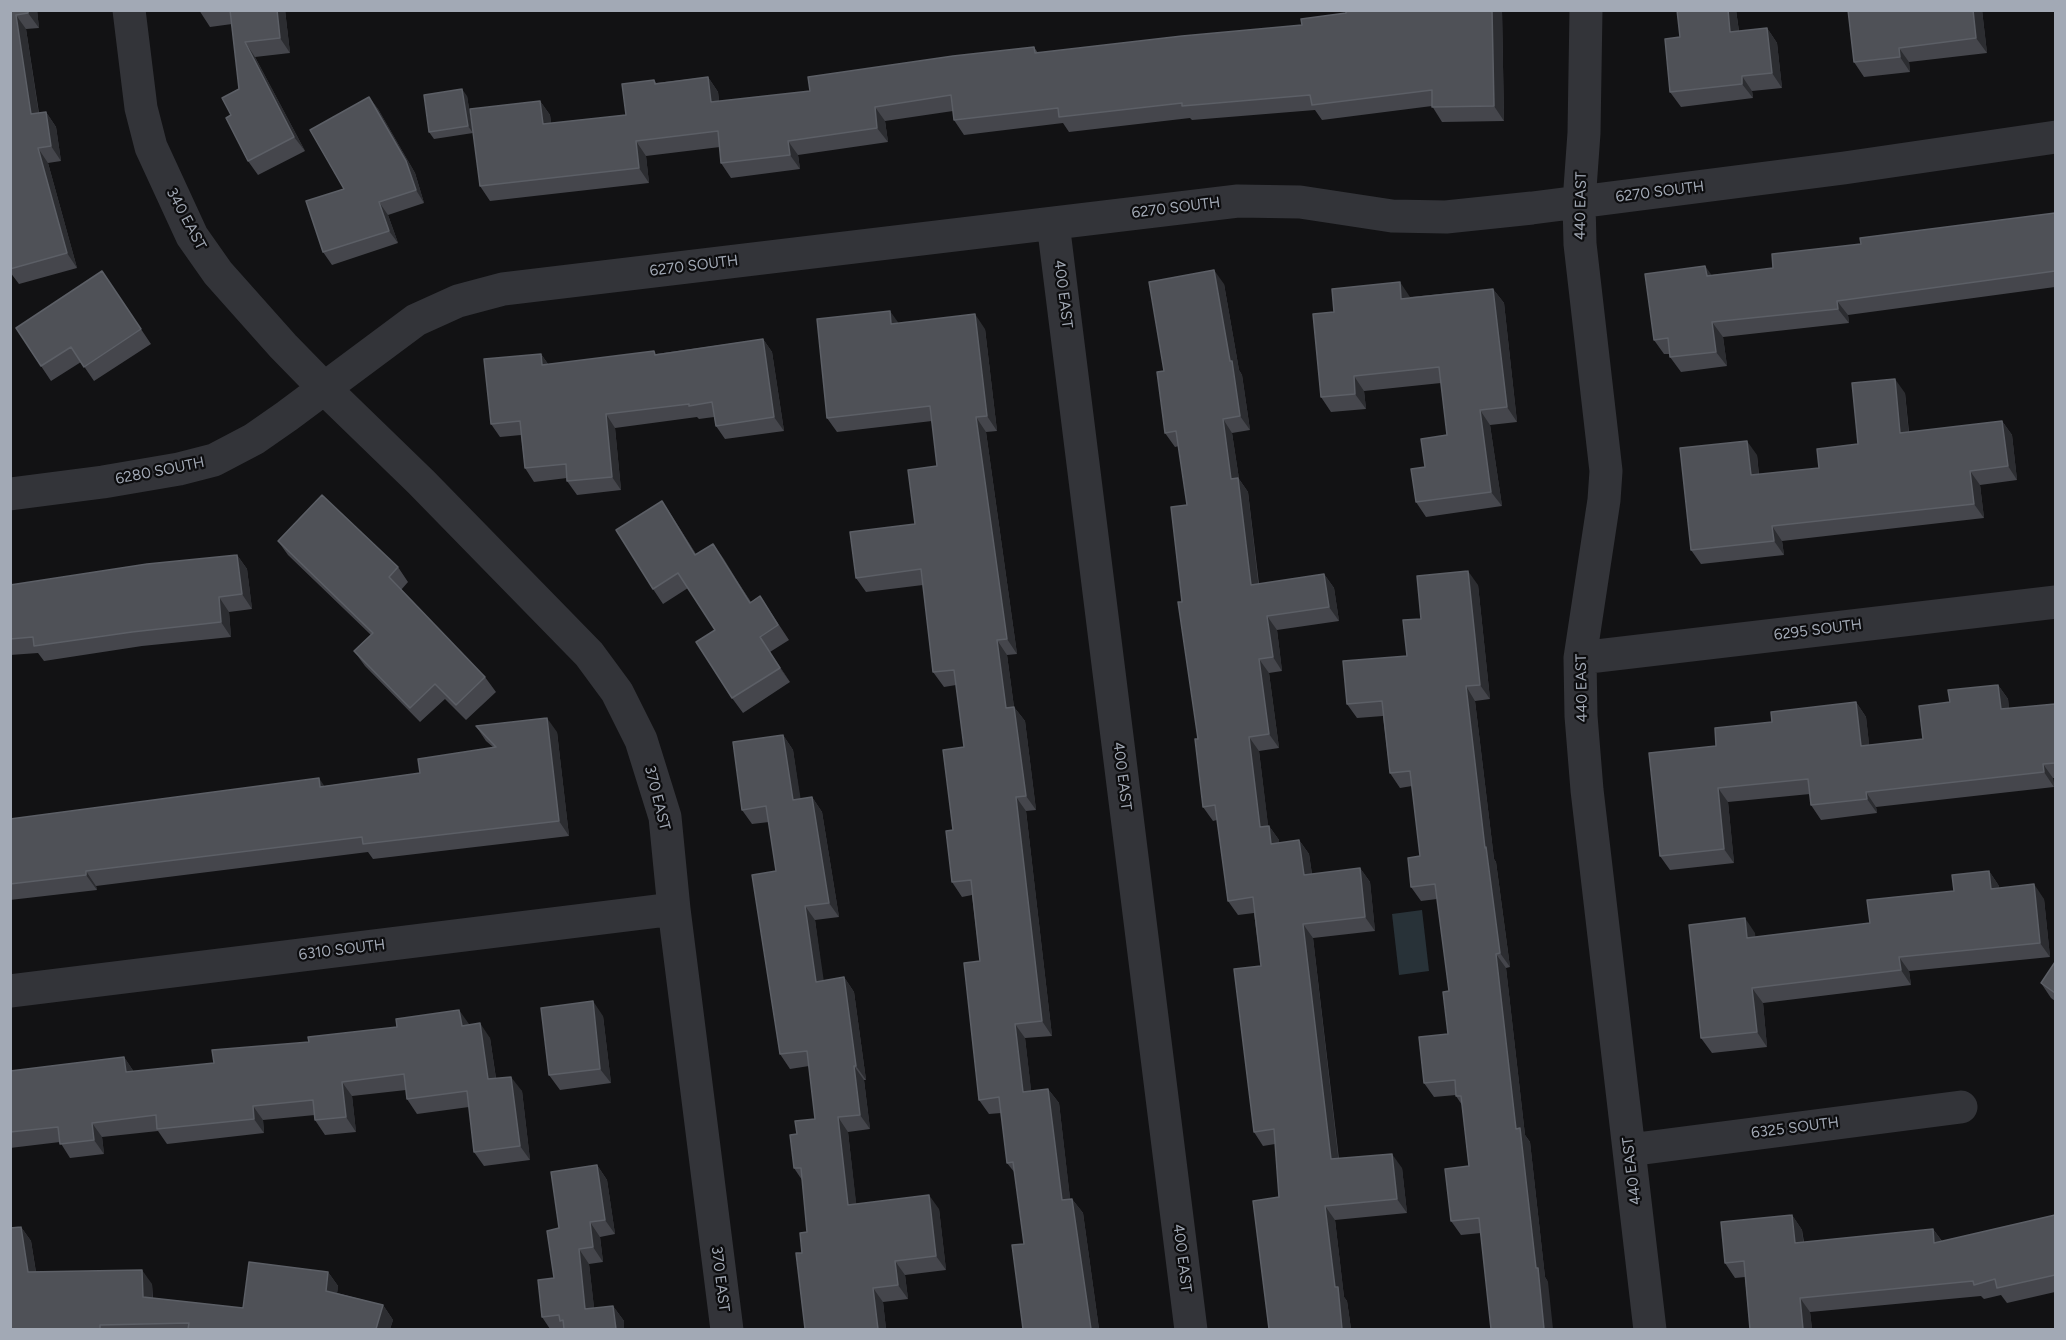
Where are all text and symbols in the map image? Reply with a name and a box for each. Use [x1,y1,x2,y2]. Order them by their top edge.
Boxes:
street label: 440 EAST [1571,172,1591,240]
street label: 6270 SOUTH [1615,178,1705,206]
street label: 340 EAST [162,185,210,253]
street label: 6270 SOUTH [1131,194,1221,222]
street label: 6270 SOUTH [649,252,739,280]
street label: 400 EAST [1050,259,1076,329]
street label: 6280 SOUTH [114,454,206,488]
street label: 6295 SOUTH [1773,616,1863,644]
street label: 440 EAST [1572,654,1592,722]
street label: 400 EAST [1109,741,1135,811]
street label: 370 EAST [640,764,674,832]
street label: 6310 SOUTH [298,936,386,964]
street label: 6325 SOUTH [1750,1114,1840,1142]
street label: 440 EAST [1619,1136,1645,1206]
street label: 400 EAST [1169,1223,1195,1293]
street label: 370 EAST [707,1245,733,1313]

